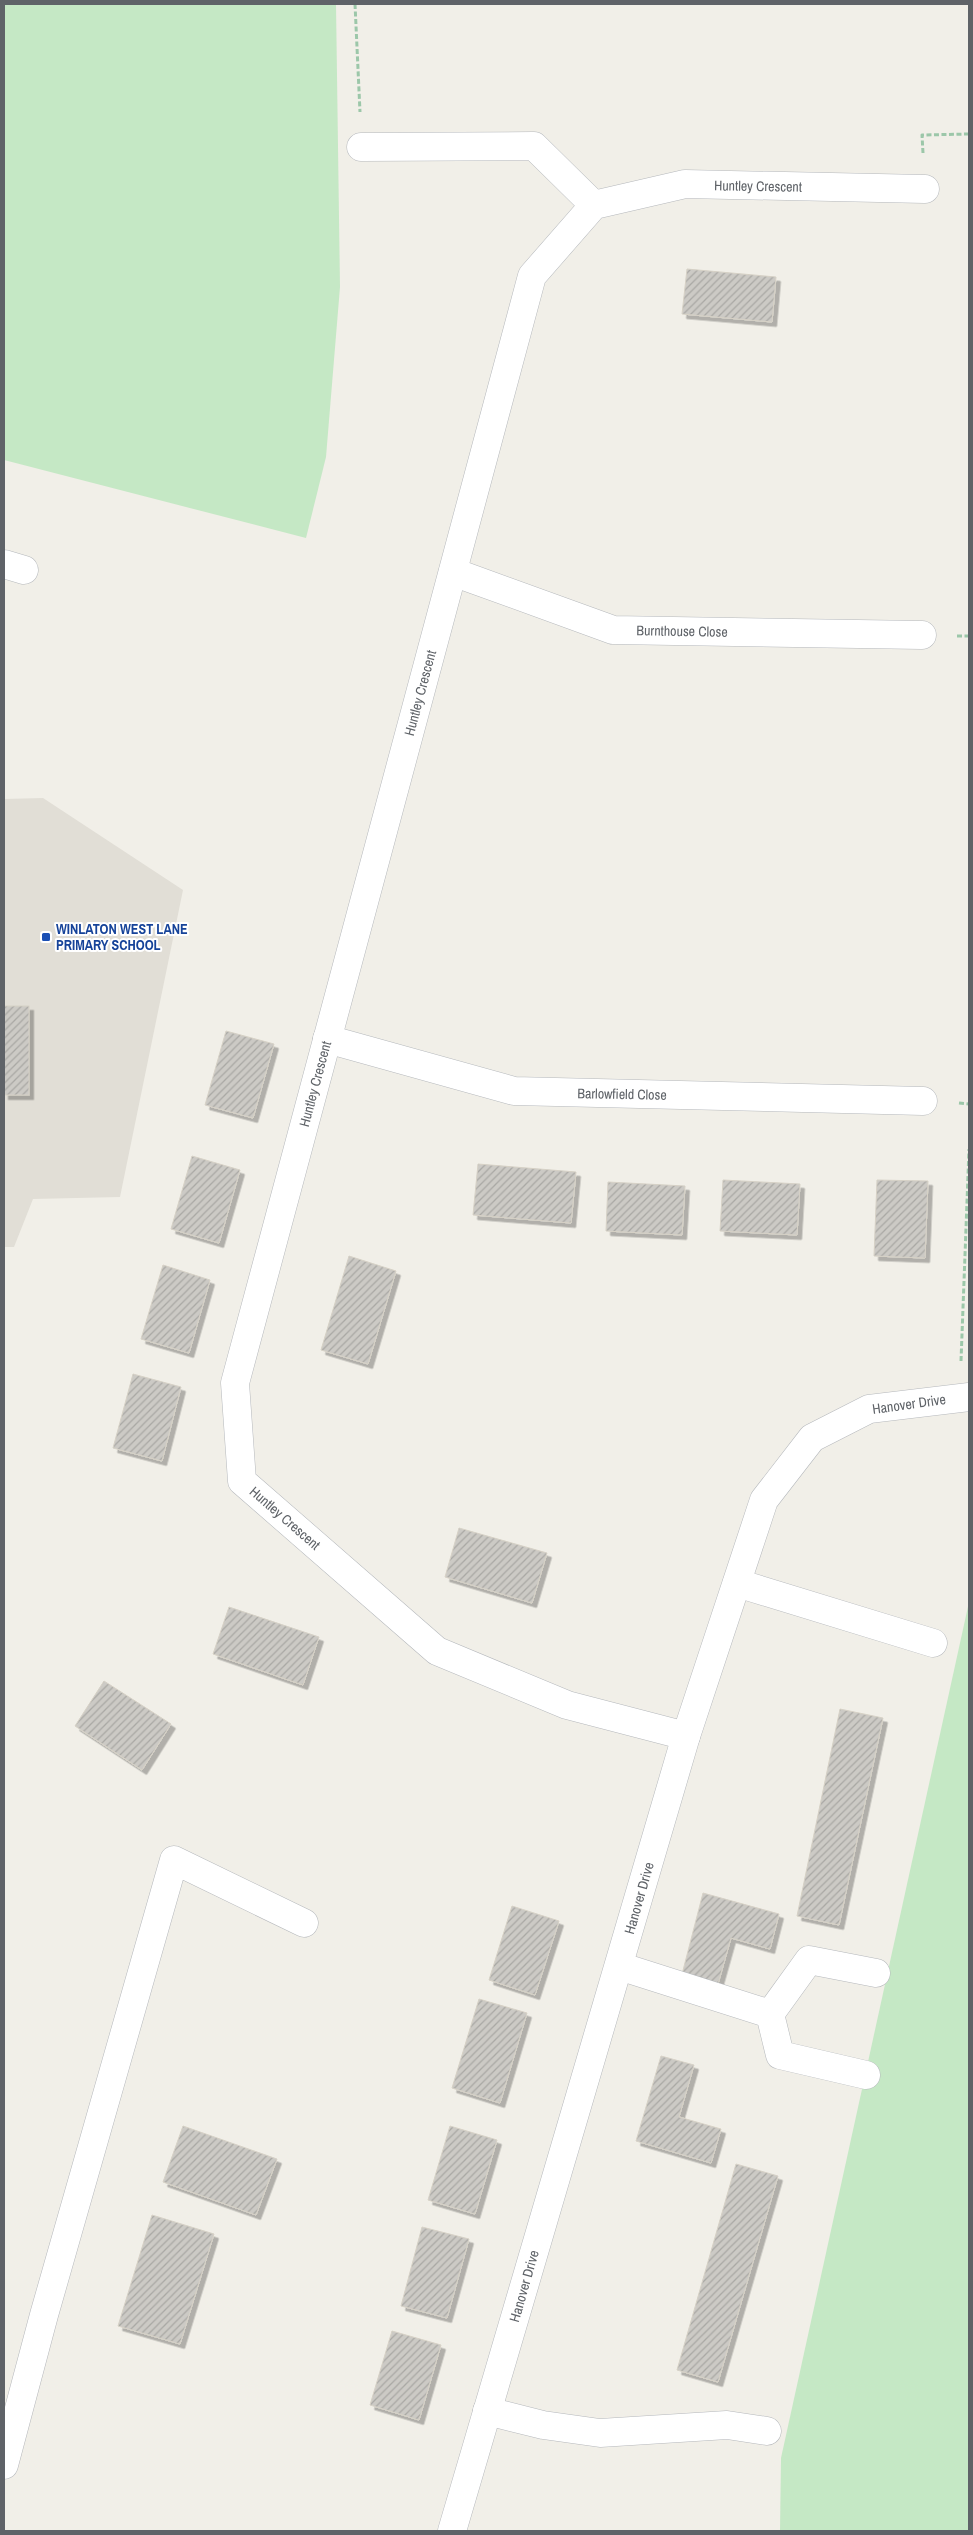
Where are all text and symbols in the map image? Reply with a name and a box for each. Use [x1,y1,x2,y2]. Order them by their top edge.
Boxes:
street label: Huntley Crescent [714,176,802,196]
street label: Burnthouse Close [636,621,728,641]
street label: Huntley Crescent [400,648,440,738]
place label: WINLATON WEST LANE PRIMARY SCHOOL [56,920,188,954]
marker: WINLATON WEST LANE PRIMARY SCHOOL [40,931,52,943]
street label: Huntley Crescent [295,1039,335,1129]
street label: Barlowfield Close [577,1084,667,1104]
street label: Hanover Drive [871,1390,947,1418]
street label: Huntley Crescent [246,1482,324,1554]
street label: Hanover Drive [620,1860,658,1936]
street label: Hanover Drive [505,2248,543,2324]

